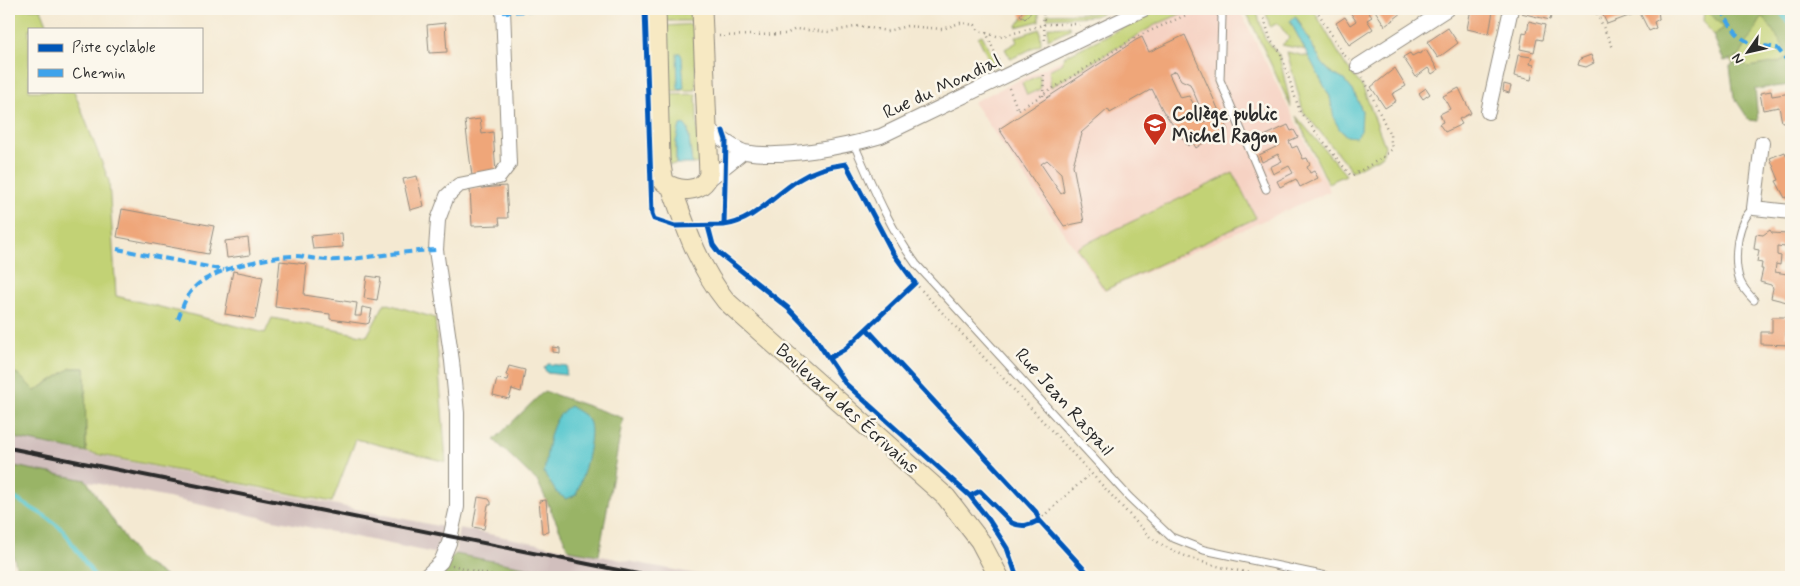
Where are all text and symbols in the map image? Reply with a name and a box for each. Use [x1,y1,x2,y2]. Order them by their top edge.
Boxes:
legend [28,28,202,92]
north arrow [1722,28,1772,78]
text: Piste cyclable [72,38,156,58]
street label: Rue du Mondial [879,49,1005,125]
text: N [1728,50,1748,68]
text: Chemin [72,64,125,84]
place label: Collège public Michel Ragon [1172,102,1278,152]
school or university icon: Collège public Michel Ragon [1142,112,1168,146]
street label: Boulevard des Écrivains [770,337,925,480]
street label: Rue Jean Raspail [1009,343,1119,461]

